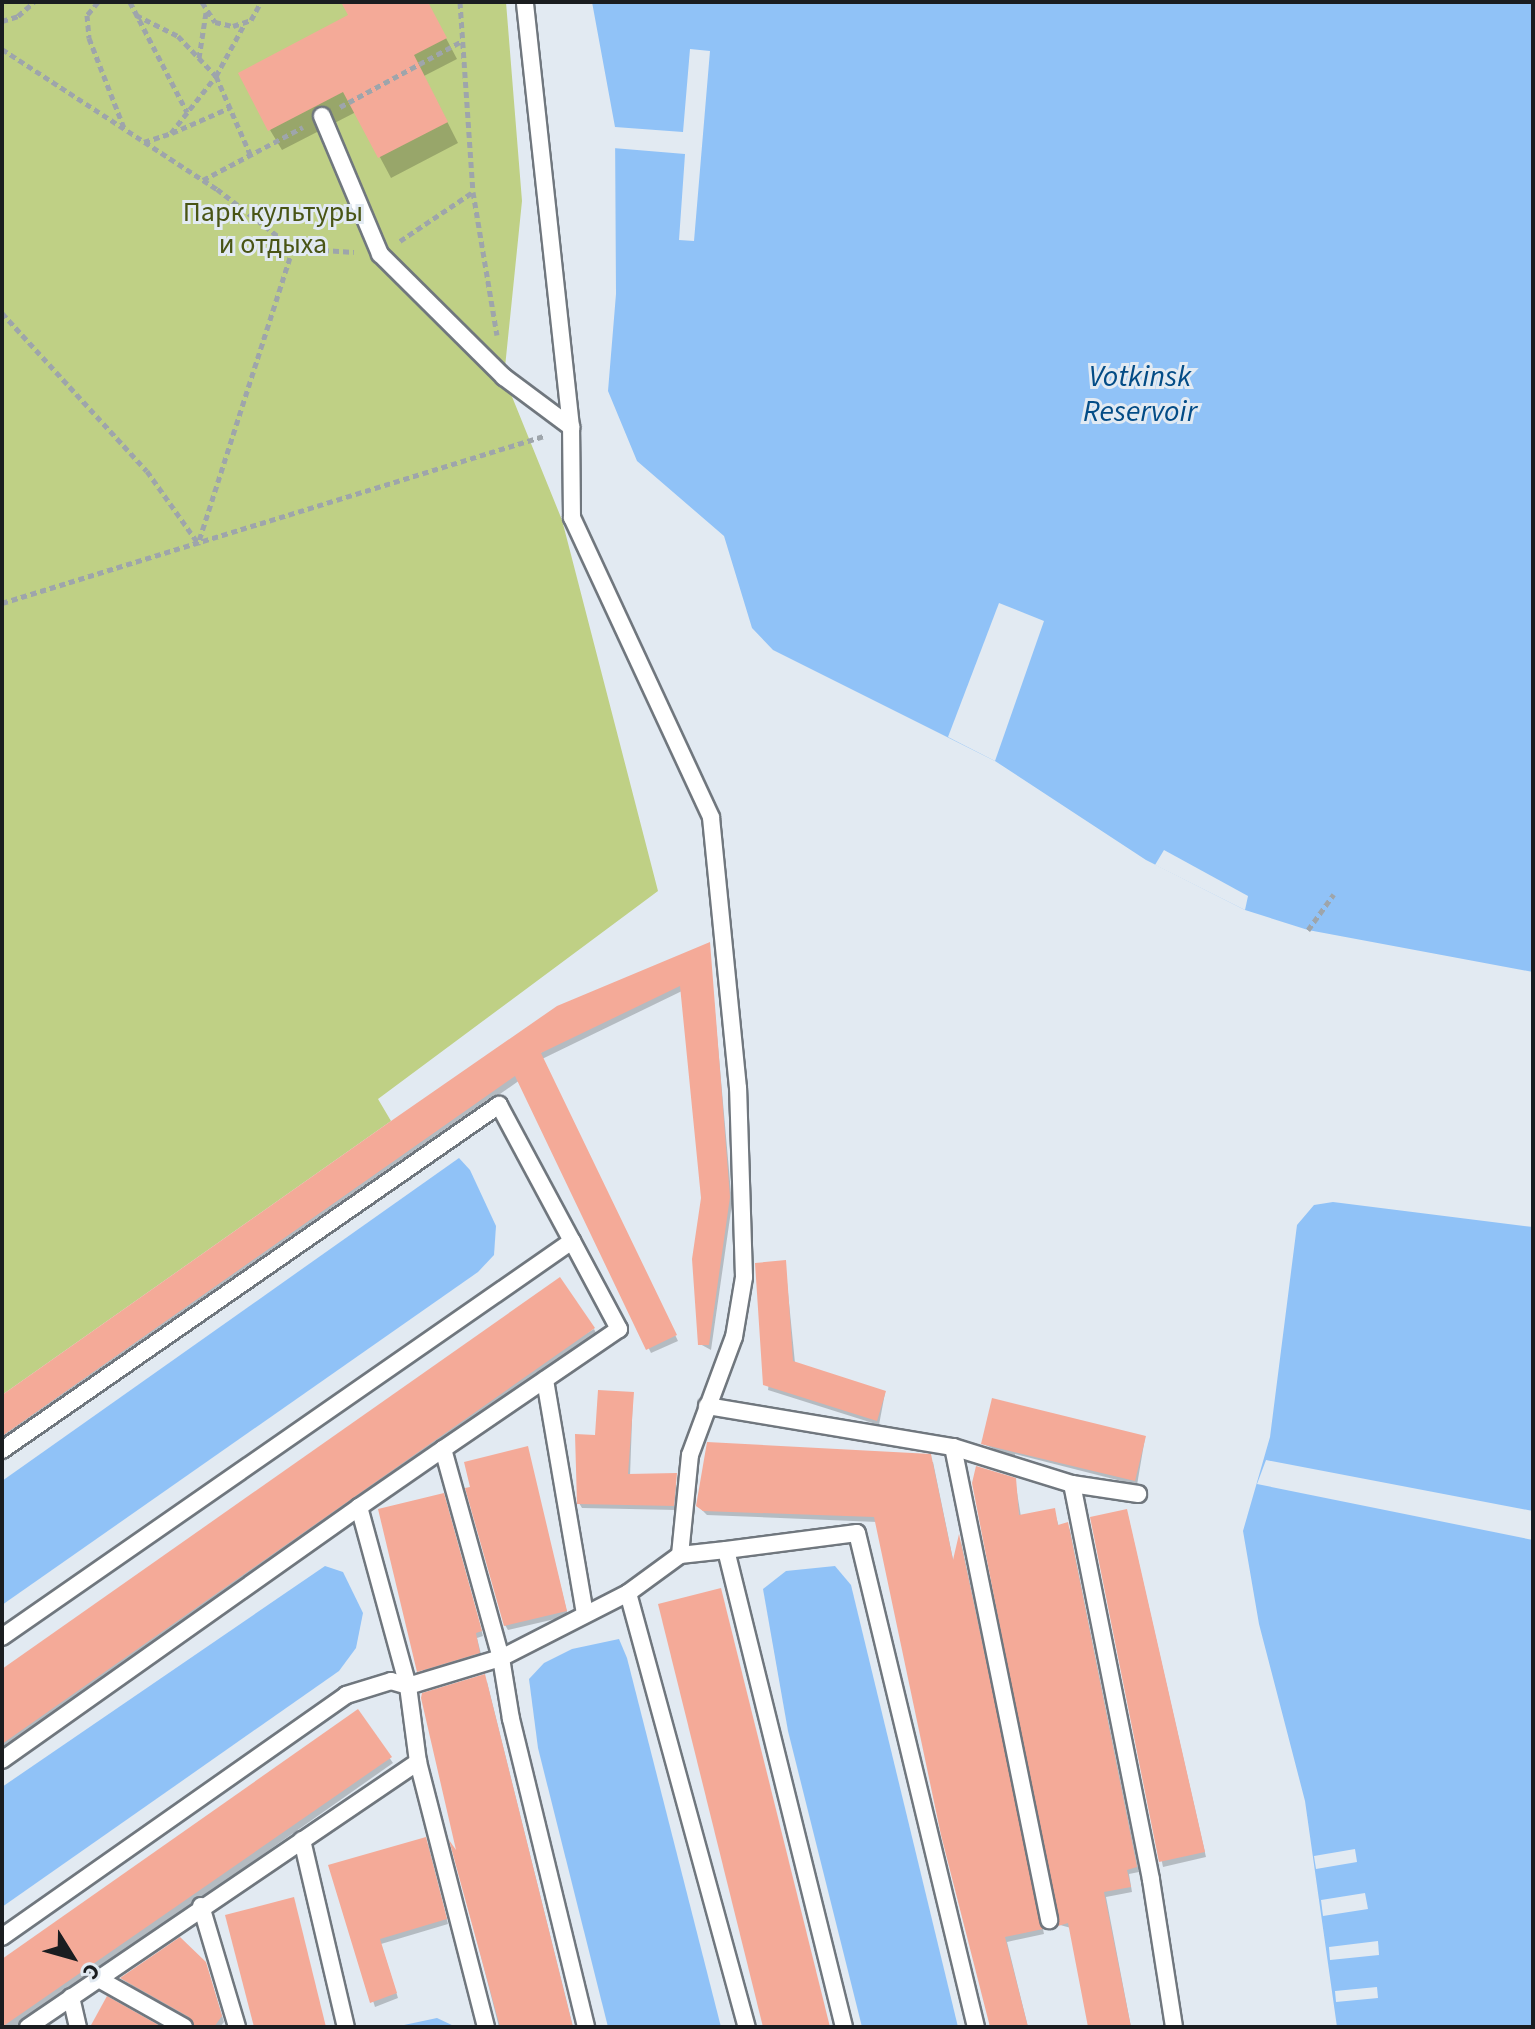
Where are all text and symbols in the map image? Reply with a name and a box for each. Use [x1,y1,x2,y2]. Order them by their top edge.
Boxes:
park label: Парк культуры и отдыха [183,195,363,261]
water label: Votkinsk Reservoir [1083,359,1197,430]
north arrow [32,1917,112,1997]
text: С [75,1957,108,1986]

